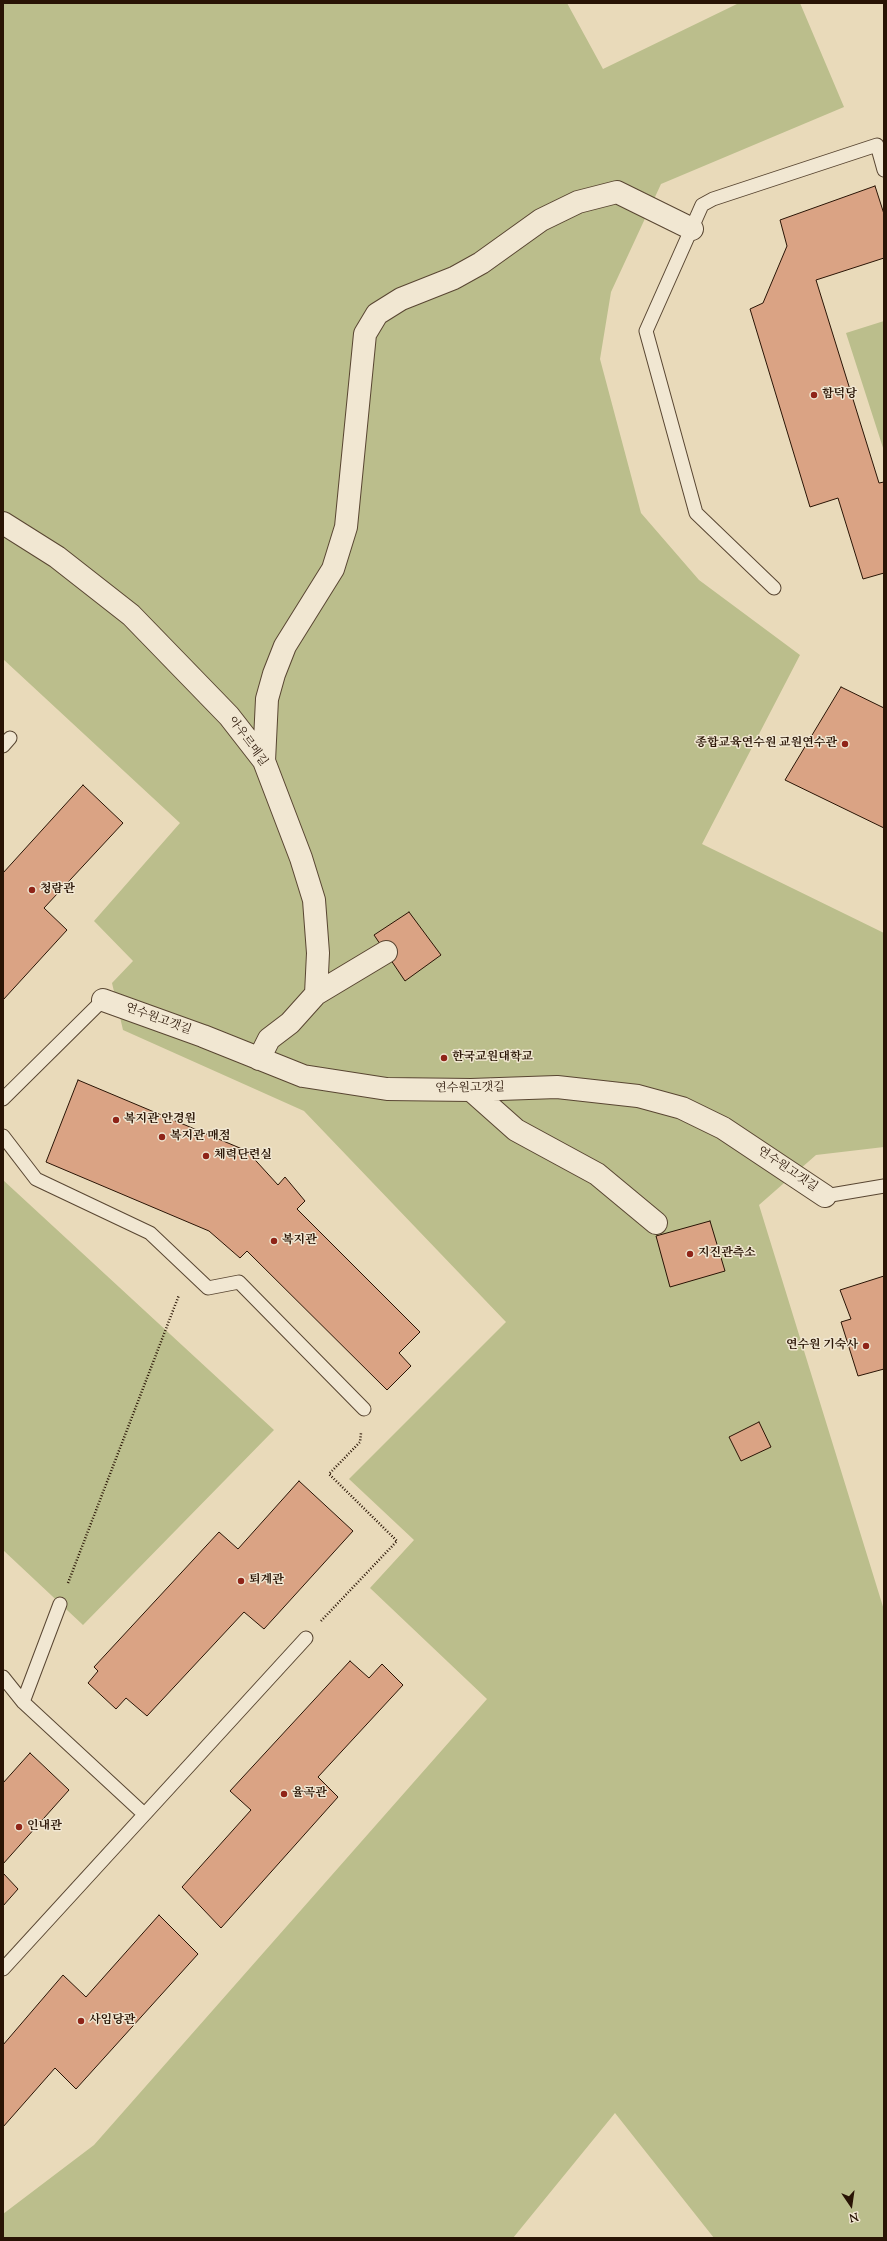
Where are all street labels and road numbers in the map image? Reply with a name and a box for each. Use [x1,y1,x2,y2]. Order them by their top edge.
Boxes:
street label: 아우르메길 [224,714,270,770]
street label: 연수원고갯길 [123,1001,193,1039]
street label: 연수원고갯길 [435,1081,505,1097]
street label: 연수원고갯길 [754,1145,820,1195]

